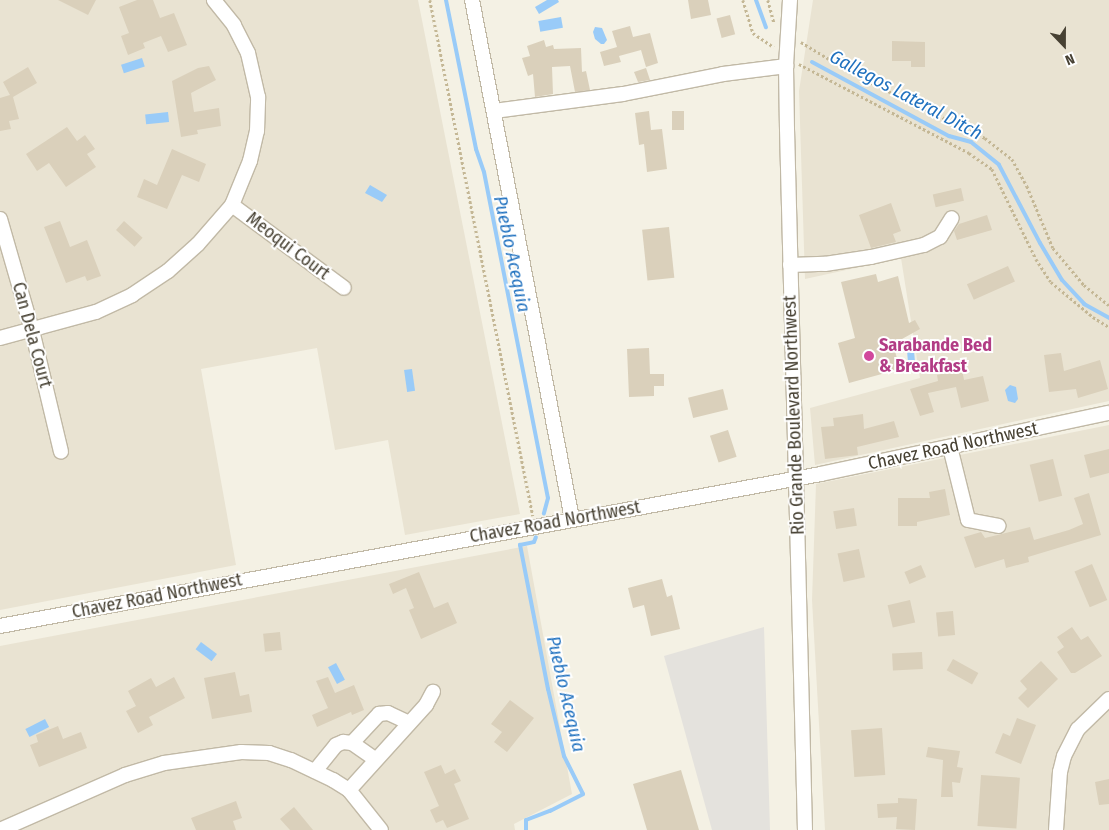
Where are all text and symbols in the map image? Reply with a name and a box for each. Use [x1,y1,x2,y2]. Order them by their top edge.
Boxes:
north arrow [1039,20,1089,70]
water label: Gallegos Lateral Ditch [826,45,986,145]
text: N [1063,50,1077,69]
water label: Pueblo Acequia [489,194,535,314]
street label: Meoqui Court [242,208,334,284]
street label: Can Dela Court [8,280,56,390]
street label: Rio Grande Boulevard Northwest [779,295,809,535]
place label: Sarabande Bed & Breakfast [879,335,992,378]
marker: Sarabande Bed & Breakfast [863,350,875,362]
street label: Chavez Road Northwest [866,417,1040,475]
street label: Chavez Road Northwest [468,496,642,548]
street label: Chavez Road Northwest [70,569,244,623]
water label: Pueblo Acequia [542,634,590,754]

